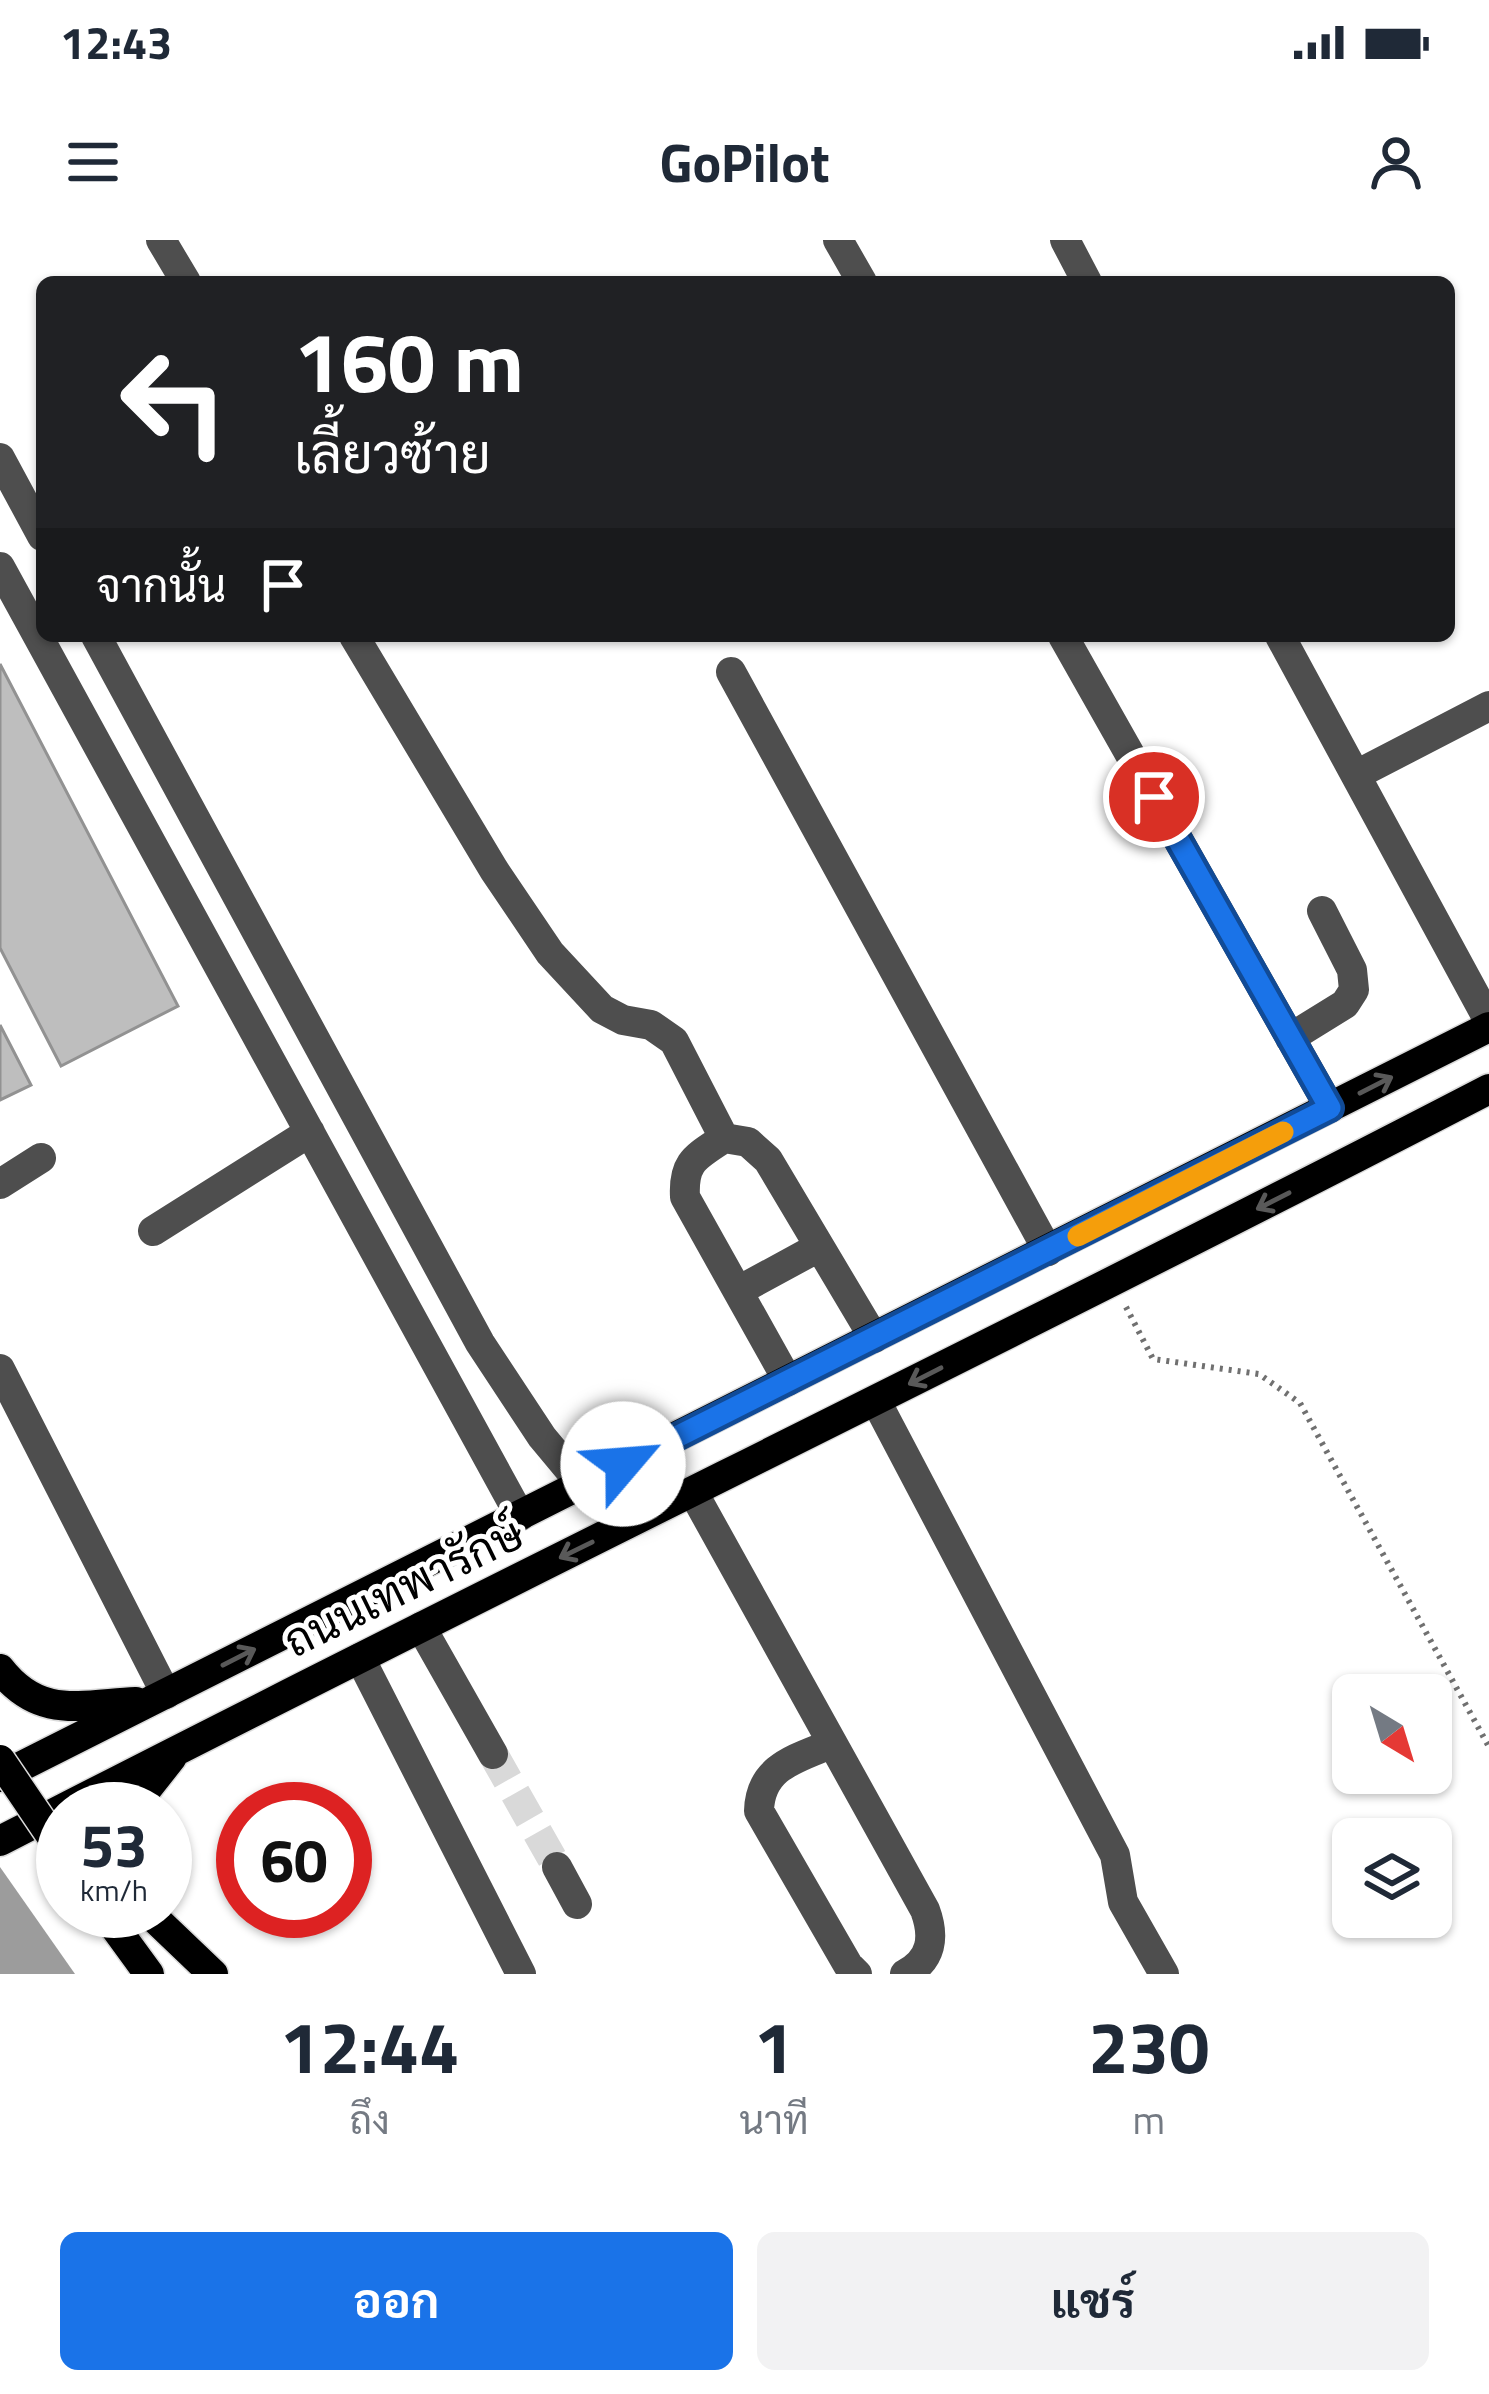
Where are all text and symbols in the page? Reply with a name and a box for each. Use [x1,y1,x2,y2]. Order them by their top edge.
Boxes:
text: 12:43 [60,8,172,76]
text: GoPilot [659,121,830,203]
icon: menu [60,129,126,195]
icon: person [1363,129,1429,195]
text: 160 m [294,297,524,425]
icon: left [96,324,252,480]
text: เลี้ยวซ้าย [294,412,491,494]
text: จากนั้น [96,551,226,619]
icon: arrive [250,552,316,618]
pin [1103,746,1205,848]
icon: arrive [1121,764,1187,830]
one-way arrow [1357,1073,1393,1096]
one-way arrow [1256,1190,1292,1213]
one-way arrow [908,1366,943,1389]
position arrow [560,1401,686,1527]
street label: ถนนเทพารักษ์ [272,1498,535,1673]
one-way arrow [559,1540,594,1563]
one-way arrow [221,1644,256,1667]
north arrow [1332,1674,1452,1794]
map controls [1332,1674,1452,1938]
speed limit sign: 60 [216,1782,372,1938]
text: 53 [80,1799,148,1890]
button: layers [1332,1818,1452,1938]
text: km/h [80,1867,148,1913]
text: 12:44 [280,1991,459,2101]
text: 1 [754,1991,794,2101]
text: 230 [1088,1991,1209,2101]
text: ถึง [349,2090,390,2149]
text: นาที [739,2090,809,2149]
text: m [1132,2090,1165,2149]
button: ออก [60,2232,733,2370]
button: แชร์ [757,2232,1429,2370]

